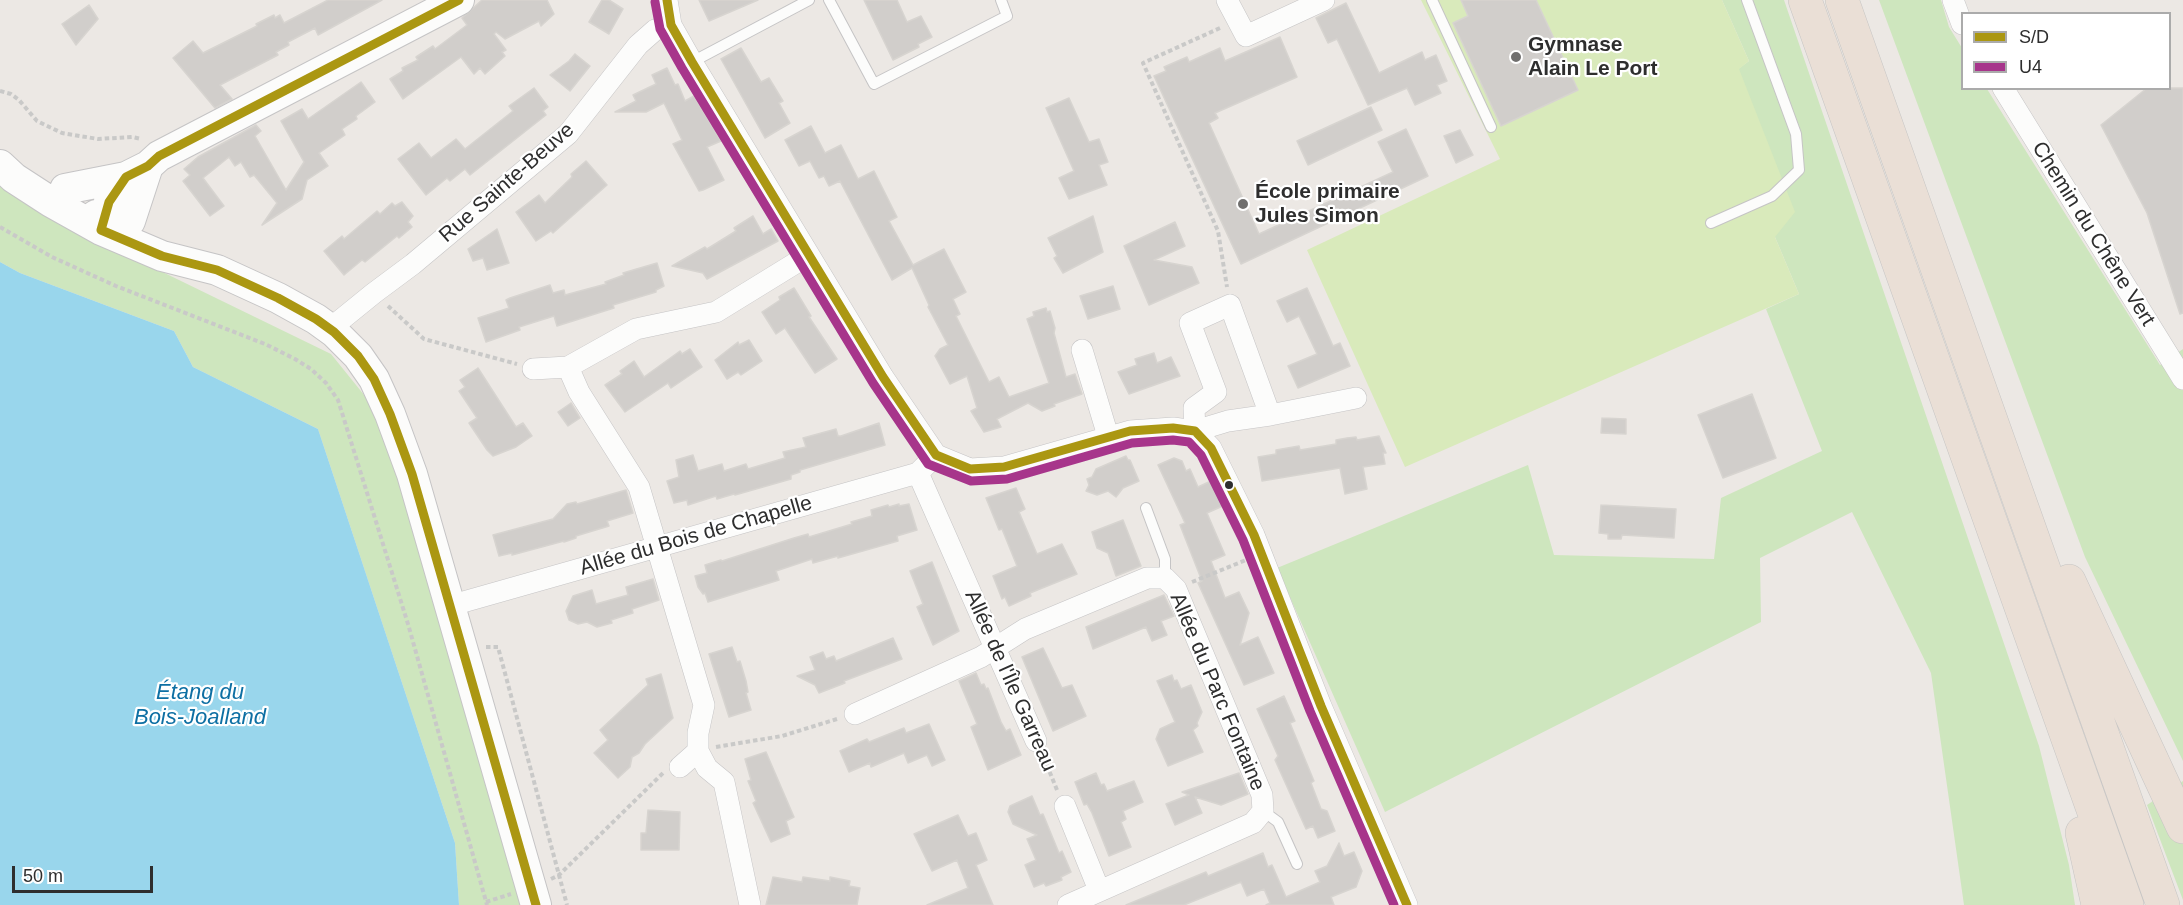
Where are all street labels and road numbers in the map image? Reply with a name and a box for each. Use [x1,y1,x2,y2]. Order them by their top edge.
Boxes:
street label: Rue Sainte-Beuve [434,118,580,248]
street label: Chemin du Chêne Vert [2026,137,2160,331]
street label: Allée du Bois de Chapelle [577,491,815,581]
street label: Allée de l'Île Garreau [959,587,1061,775]
street label: Allée du Parc Fontaine [1164,589,1270,795]

